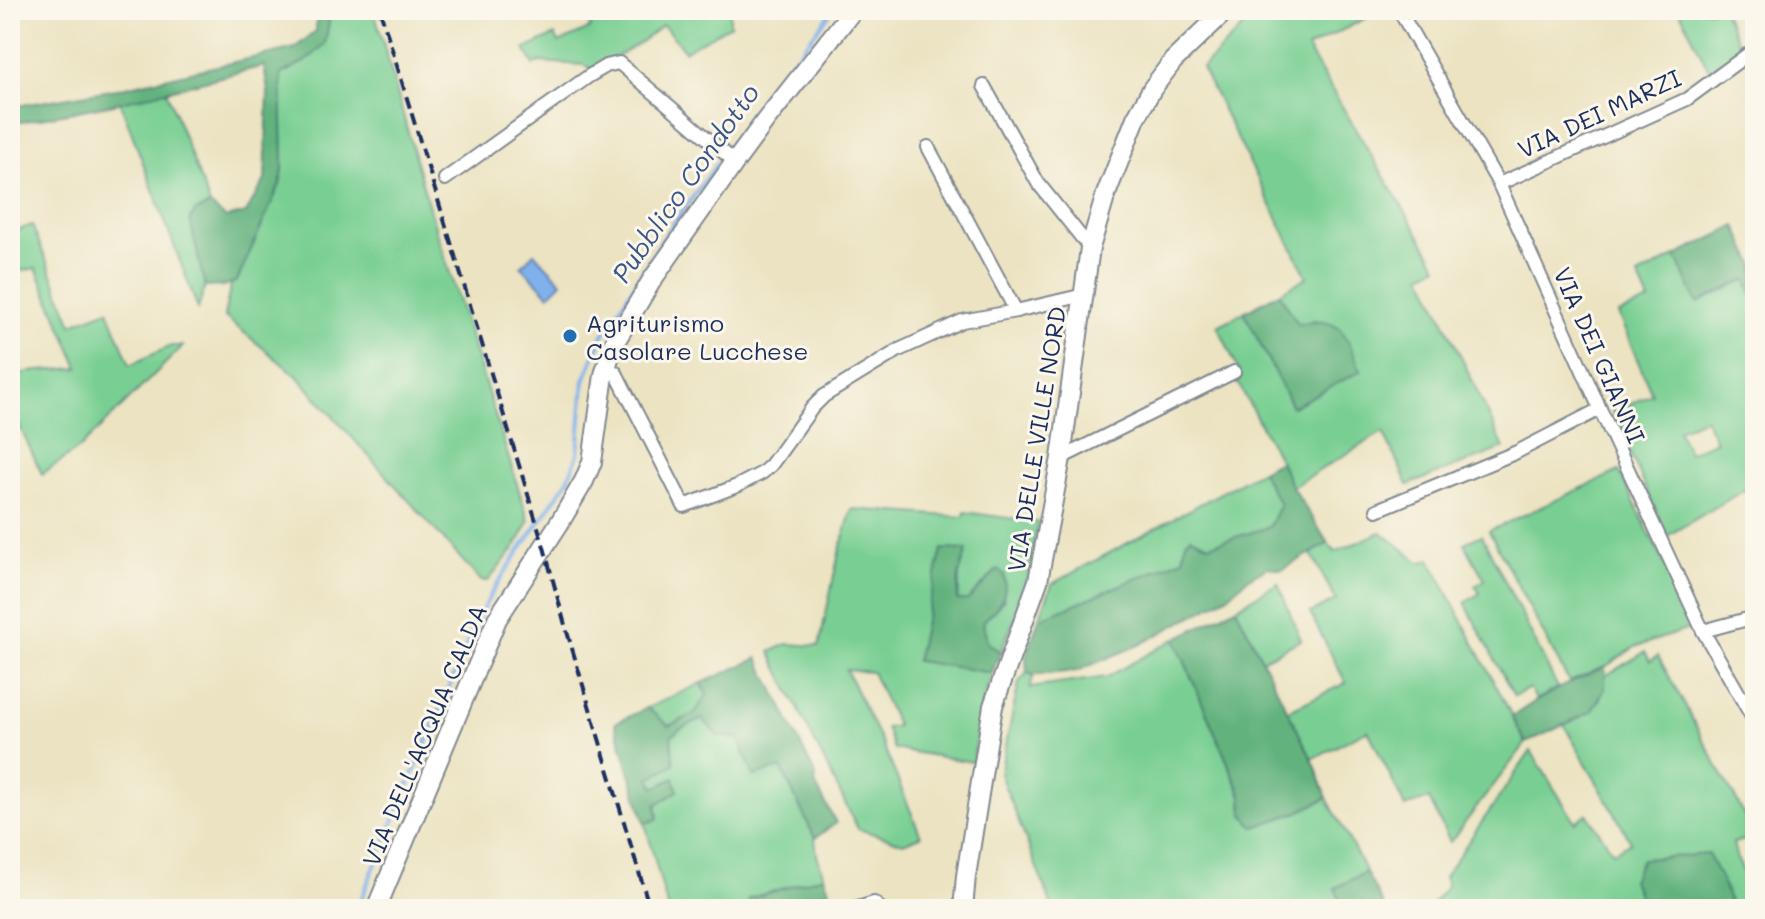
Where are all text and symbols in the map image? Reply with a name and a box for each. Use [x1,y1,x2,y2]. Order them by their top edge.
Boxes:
street label: VIA DEI MARZI [1512,62,1686,164]
water label: Pubblico Condotto [604,77,766,289]
street label: VIA DEI GIANNI [1547,262,1653,448]
street label: VIA DELLE VILLE NORD [1000,304,1072,574]
place label: Agriturismo Casolare Lucchese [586,307,808,366]
marker: Agriturismo Casolare Lucchese [561,327,579,345]
street label: VIA DELL'ACQUA CALDA [355,599,493,871]

